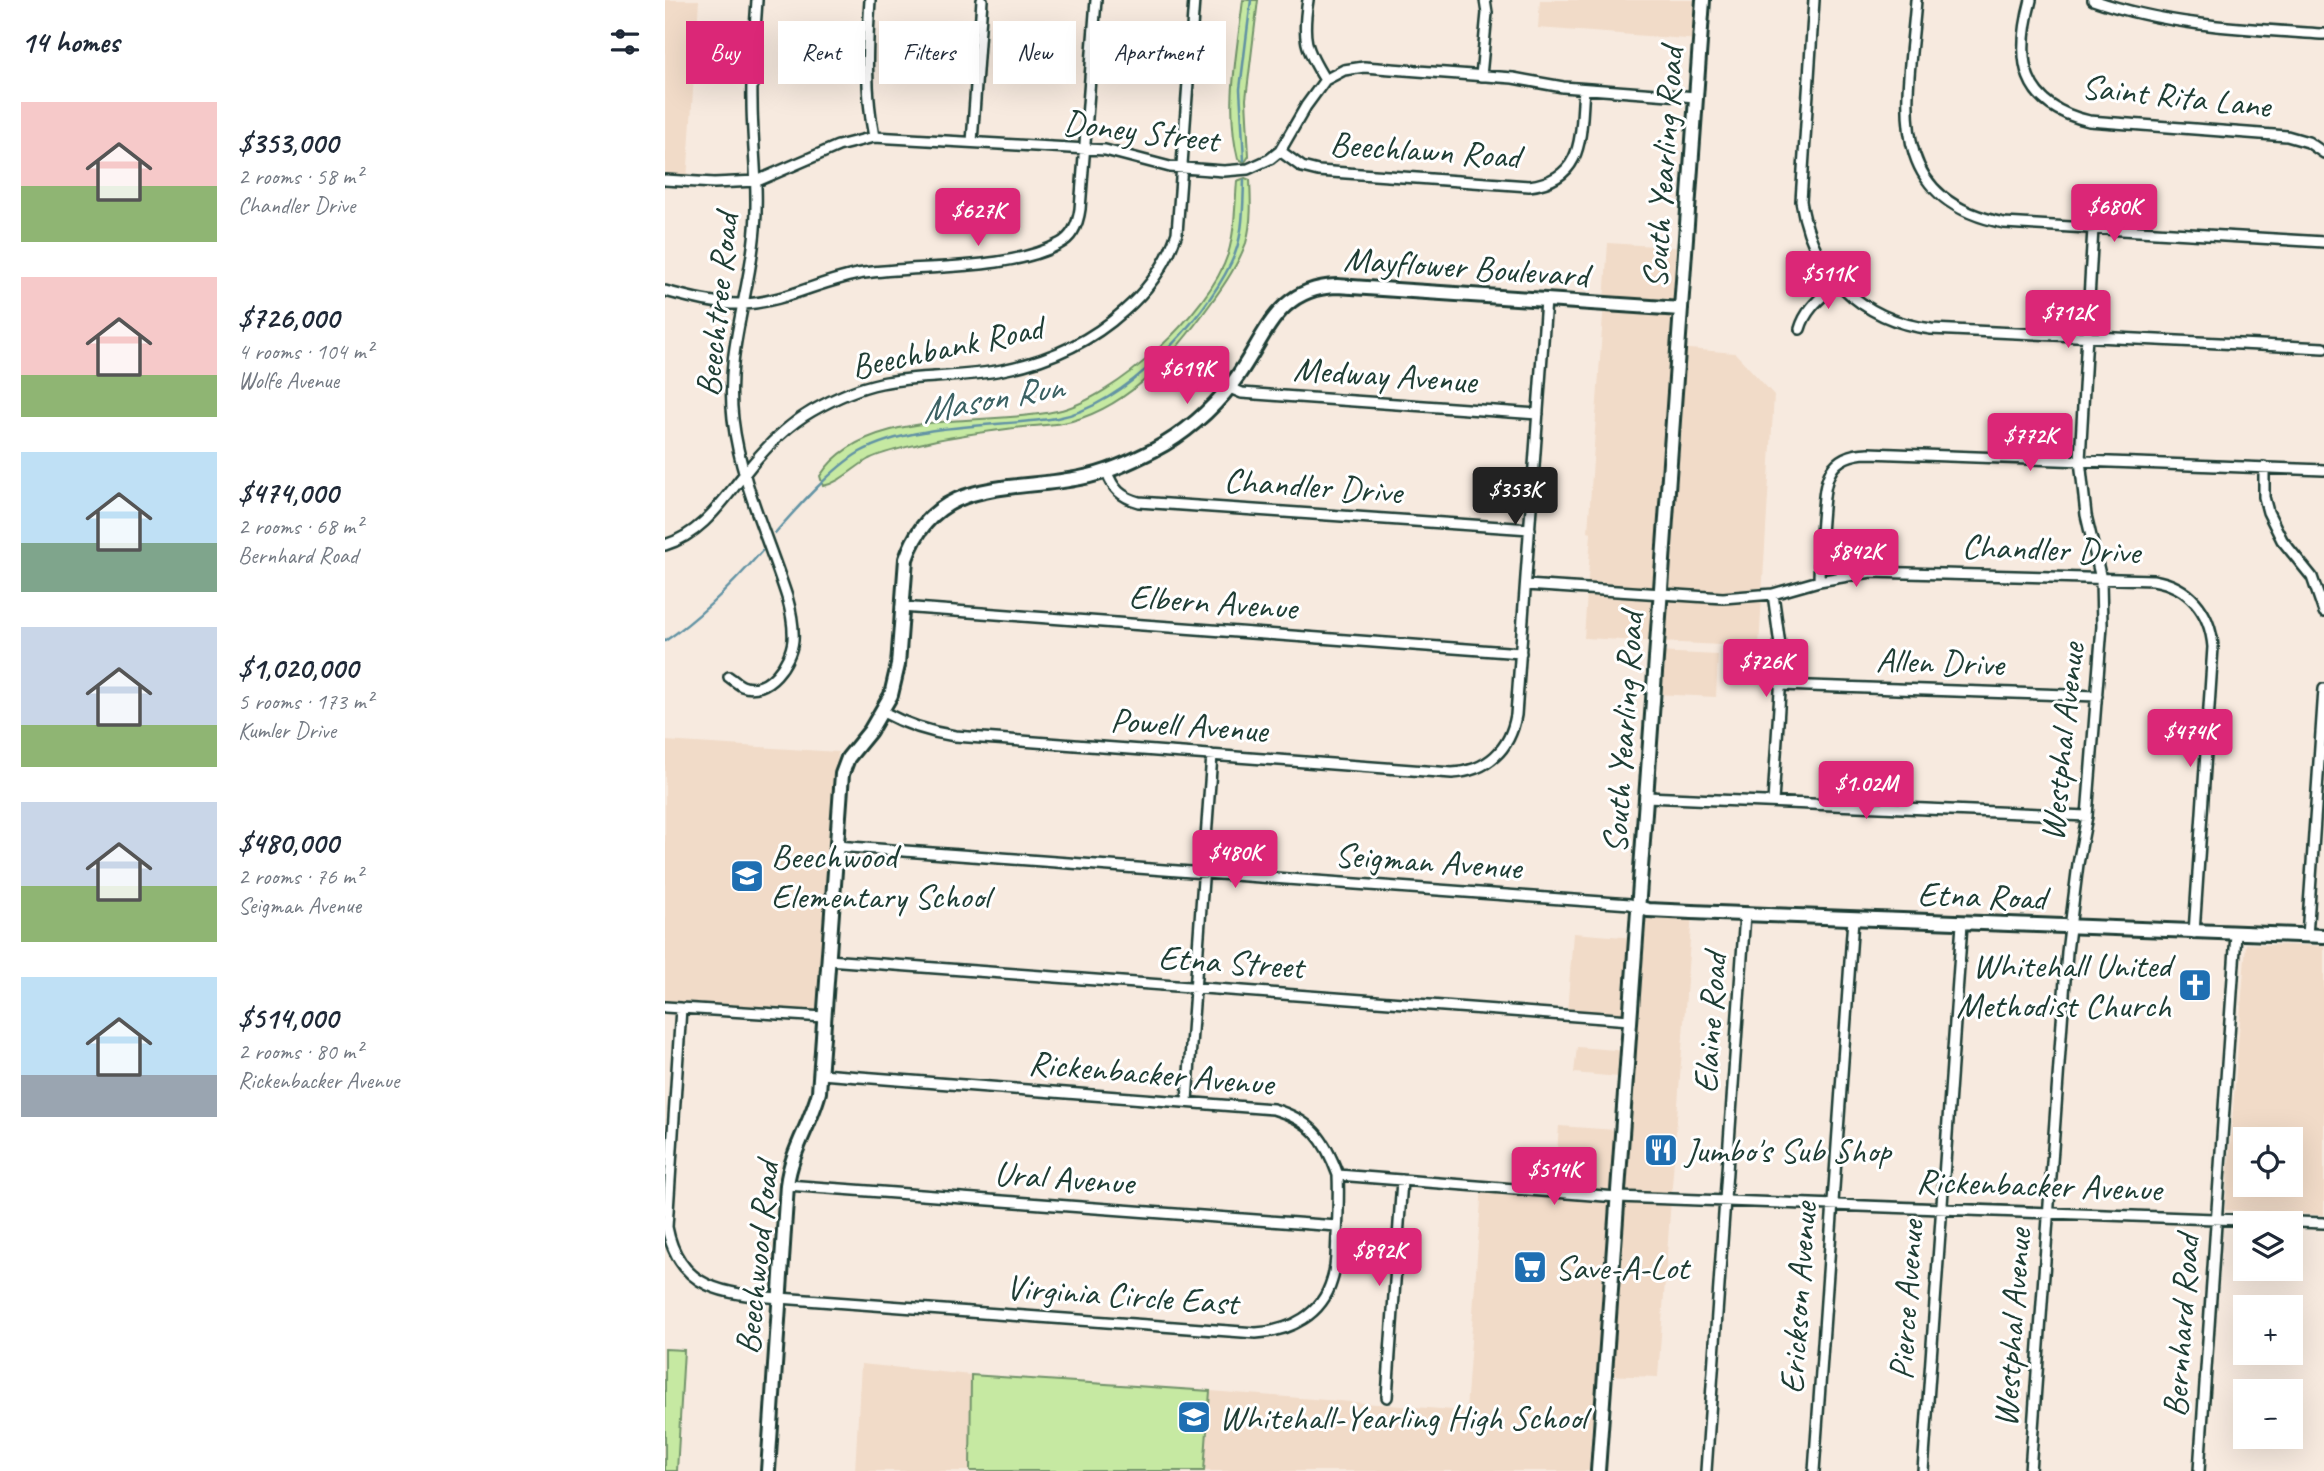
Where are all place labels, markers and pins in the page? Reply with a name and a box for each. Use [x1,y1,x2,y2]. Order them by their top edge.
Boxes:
pin: $680K [2065,184,2163,244]
pin: $627K [929,188,1027,248]
pin: $511K [1779,252,1877,311]
pin: $712K [2019,290,2117,350]
pin: $619K [1138,346,1236,406]
pin: $772K [1981,414,2079,473]
pin: $353K [1466,468,1564,527]
pin: $842K [1807,530,1905,589]
pin: $726K [1717,640,1815,699]
pin: $474K [2141,710,2239,769]
pin: $1.02M [1809,762,1923,821]
pin: $480K [1186,830,1284,890]
place label: Beechwood Elementary School [771,834,996,919]
school or university icon: Beechwood Elementary School [728,857,766,895]
place label: Whitehall United Methodist Church [1956,943,2176,1028]
church icon: Whitehall United Methodist Church [2176,966,2214,1004]
place label: Jumbo's Sub Shop [1683,1128,1893,1173]
restaurant icon: Jumbo's Sub Shop [1642,1131,1680,1169]
pin: $514K [1505,1148,1603,1207]
pin: $892K [1330,1228,1428,1288]
place label: Save-A-Lot [1555,1245,1692,1290]
supermarket icon: Save-A-Lot [1511,1248,1549,1286]
place label: Whitehall-Yearling High School [1219,1395,1593,1440]
school or university icon: Whitehall-Yearling High School [1175,1398,1213,1436]

